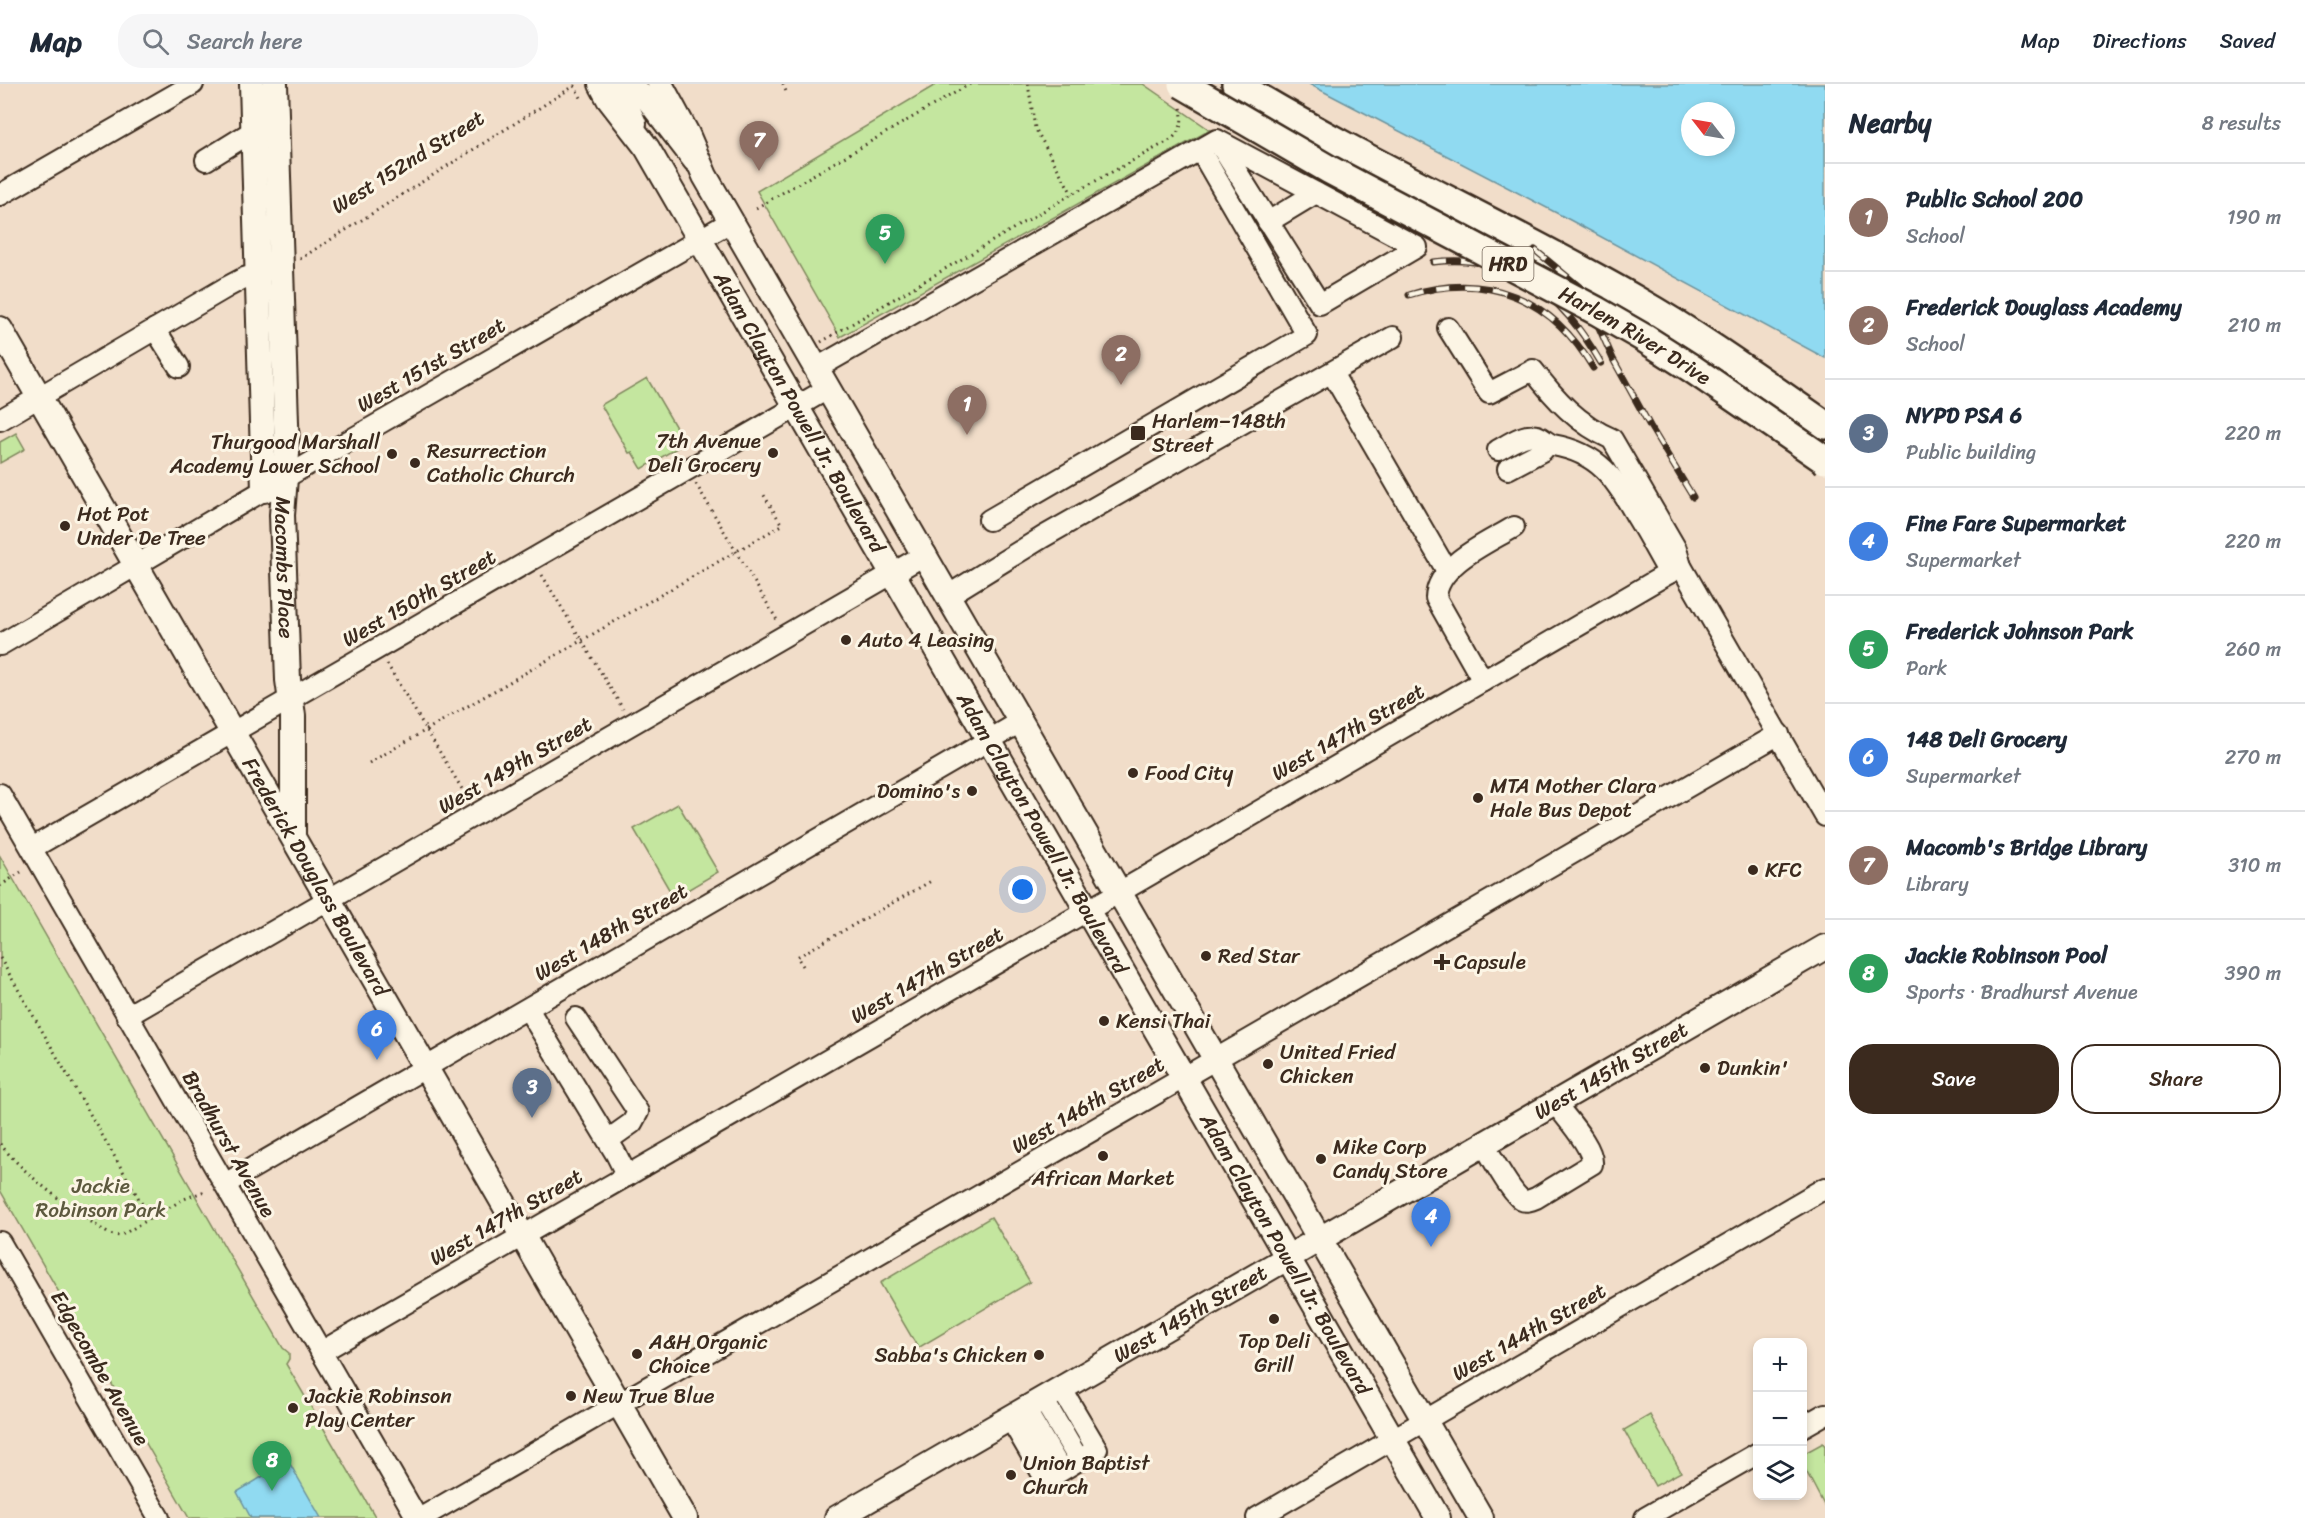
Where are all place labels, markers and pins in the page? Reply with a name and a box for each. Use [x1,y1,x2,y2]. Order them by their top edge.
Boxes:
pin: 7 [740,122,778,171]
pin: 5 [866,214,904,264]
pin: 2 [1102,336,1140,385]
pin: 1 [948,386,986,435]
place label: Harlem–148th Street [1152,402,1286,464]
place label: 7th Avenue Deli Grocery [648,422,761,484]
place label: Thurgood Marshall Academy Lower School [169,423,381,485]
marker: Harlem–148th Street [1129,424,1147,442]
place label: Resurrection Catholic Church [427,432,575,494]
marker: 7th Avenue Deli Grocery [766,446,780,460]
marker: Thurgood Marshall Academy Lower School [385,447,399,461]
marker: Resurrection Catholic Church [408,456,422,470]
place label: Hot Pot Under De Tree [77,495,206,557]
marker: Hot Pot Under De Tree [58,519,72,533]
place label: Auto 4 Leasing [857,621,995,659]
marker: Auto 4 Leasing [839,633,853,647]
place label: Food City [1145,754,1233,792]
marker: Food City [1126,766,1140,780]
place label: MTA Mother Clara Hale Bus Depot [1490,767,1657,829]
place label: Domino's [877,772,960,810]
marker: Domino's [965,784,979,798]
marker: MTA Mother Clara Hale Bus Depot [1471,791,1485,805]
place label: KFC [1765,851,1802,889]
marker: KFC [1746,863,1760,877]
place label: Red Star [1218,937,1301,975]
place label: Capsule [1454,943,1526,981]
marker: Red Star [1199,949,1213,963]
marker: Capsule [1435,955,1449,969]
place label: Kensi Thai [1116,1002,1211,1040]
pin: 6 [358,1010,397,1060]
marker: Kensi Thai [1097,1014,1111,1028]
place label: United Fried Chicken [1280,1033,1397,1095]
place label: Dunkin' [1717,1049,1788,1087]
marker: United Fried Chicken [1261,1057,1275,1071]
marker: Dunkin' [1698,1061,1712,1075]
pin: 3 [512,1068,552,1118]
place label: Mike Corp Candy Store [1333,1128,1448,1190]
marker: African Market [1096,1149,1110,1163]
marker: Mike Corp Candy Store [1314,1152,1328,1166]
place label: African Market [1031,1159,1174,1197]
pin: 4 [1412,1198,1450,1247]
marker: Top Deli Grill [1267,1312,1281,1326]
place label: Top Deli Grill [1238,1322,1311,1384]
place label: A&H Organic Choice [648,1323,768,1385]
place label: Sabba's Chicken [874,1336,1027,1374]
marker: A&H Organic Choice [630,1347,644,1361]
marker: Sabba's Chicken [1032,1348,1046,1362]
place label: Jackie Robinson Play Center [304,1377,452,1439]
place label: New True Blue [583,1377,715,1415]
marker: New True Blue [564,1389,578,1403]
marker: Jackie Robinson Play Center [286,1401,300,1415]
pin: 8 [252,1442,292,1491]
place label: Union Baptist Church [1023,1444,1151,1506]
marker: Union Baptist Church [1004,1468,1018,1482]

